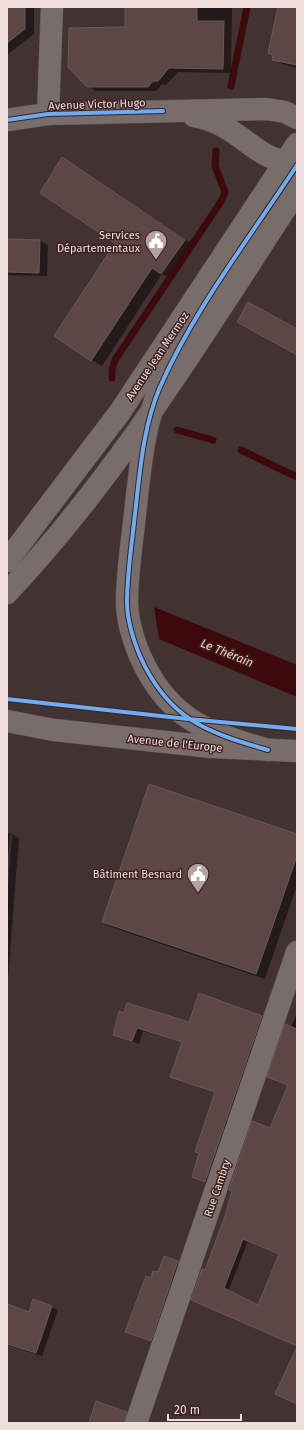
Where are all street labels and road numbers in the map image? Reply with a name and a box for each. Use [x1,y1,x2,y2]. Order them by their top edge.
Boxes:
street label: Avenue Victor Hugo [48,96,146,113]
street label: Avenue Jean Mermoz [123,310,192,403]
street label: Avenue de l'Europe [127,732,223,755]
street label: Rue Cambry [202,1157,234,1218]

